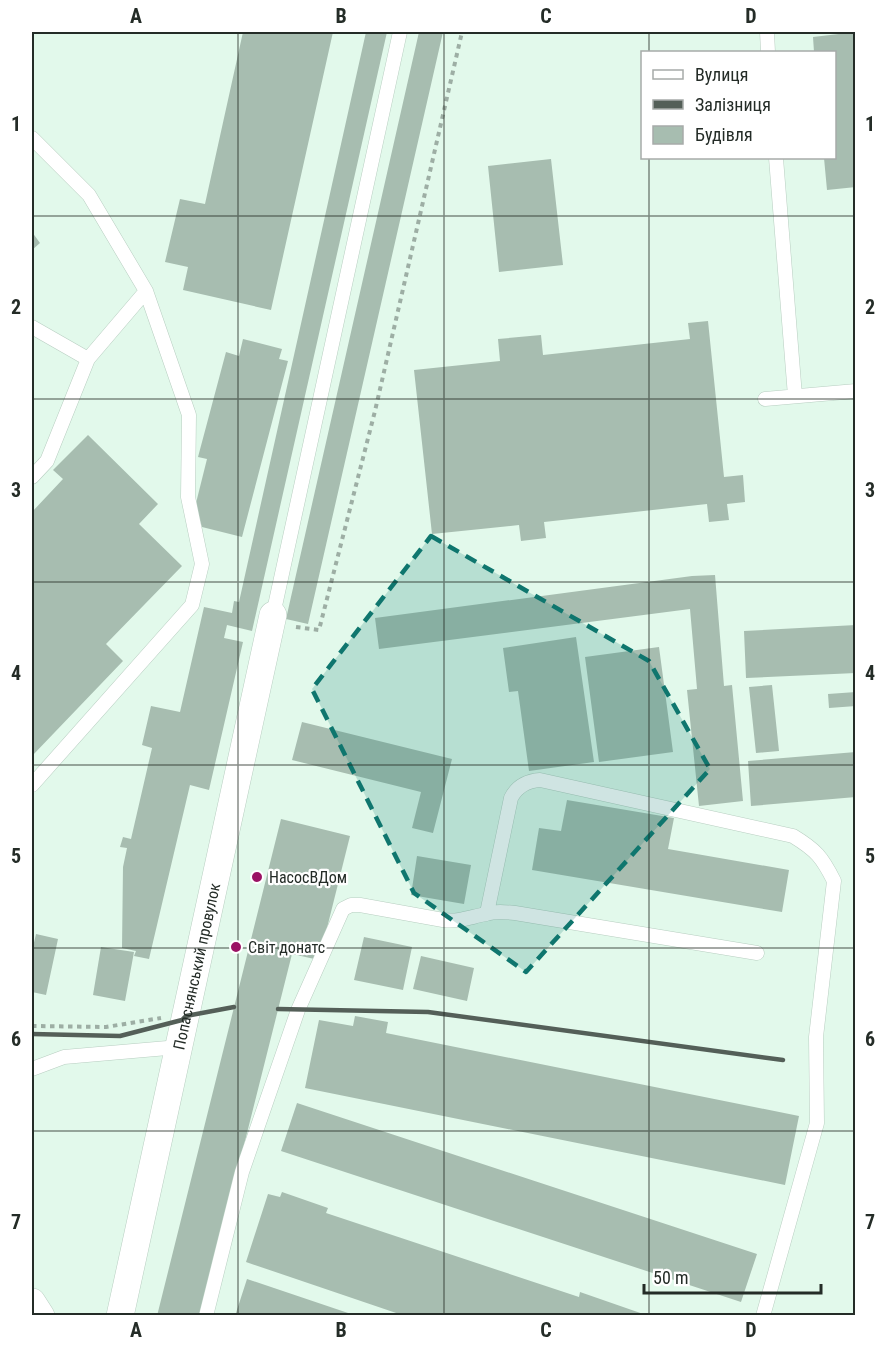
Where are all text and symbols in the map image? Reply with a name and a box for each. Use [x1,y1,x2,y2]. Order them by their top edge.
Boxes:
text: A [130,4,142,28]
text: B [335,4,347,28]
text: C [540,4,552,28]
text: D [745,4,757,28]
legend [641,51,836,159]
text: Вулиця [695,64,749,85]
text: Залізниця [695,94,771,115]
text: 1 [11,112,21,136]
text: 1 [865,112,875,136]
text: Будівля [695,124,753,145]
text: 2 [11,295,21,319]
text: 2 [865,295,875,319]
text: 3 [11,478,21,502]
text: 3 [865,478,875,502]
text: 4 [11,661,21,685]
text: 4 [865,661,875,685]
text: 5 [11,844,21,868]
text: 5 [865,844,875,868]
place label: НасосВДом [269,868,347,887]
marker: НасосВДом [250,870,264,884]
street label: Попаснянський провулок [169,881,224,1051]
place label: Світ донатс [248,938,325,957]
marker: Світ донатс [229,940,243,954]
text: 6 [11,1027,21,1051]
text: 6 [865,1027,875,1051]
text: 7 [11,1210,21,1234]
text: 7 [865,1210,875,1234]
scale bar [644,1257,821,1295]
text: 50 m [653,1267,688,1288]
text: A [130,1318,142,1342]
text: B [335,1318,347,1342]
text: C [540,1318,552,1342]
text: D [745,1318,757,1342]

